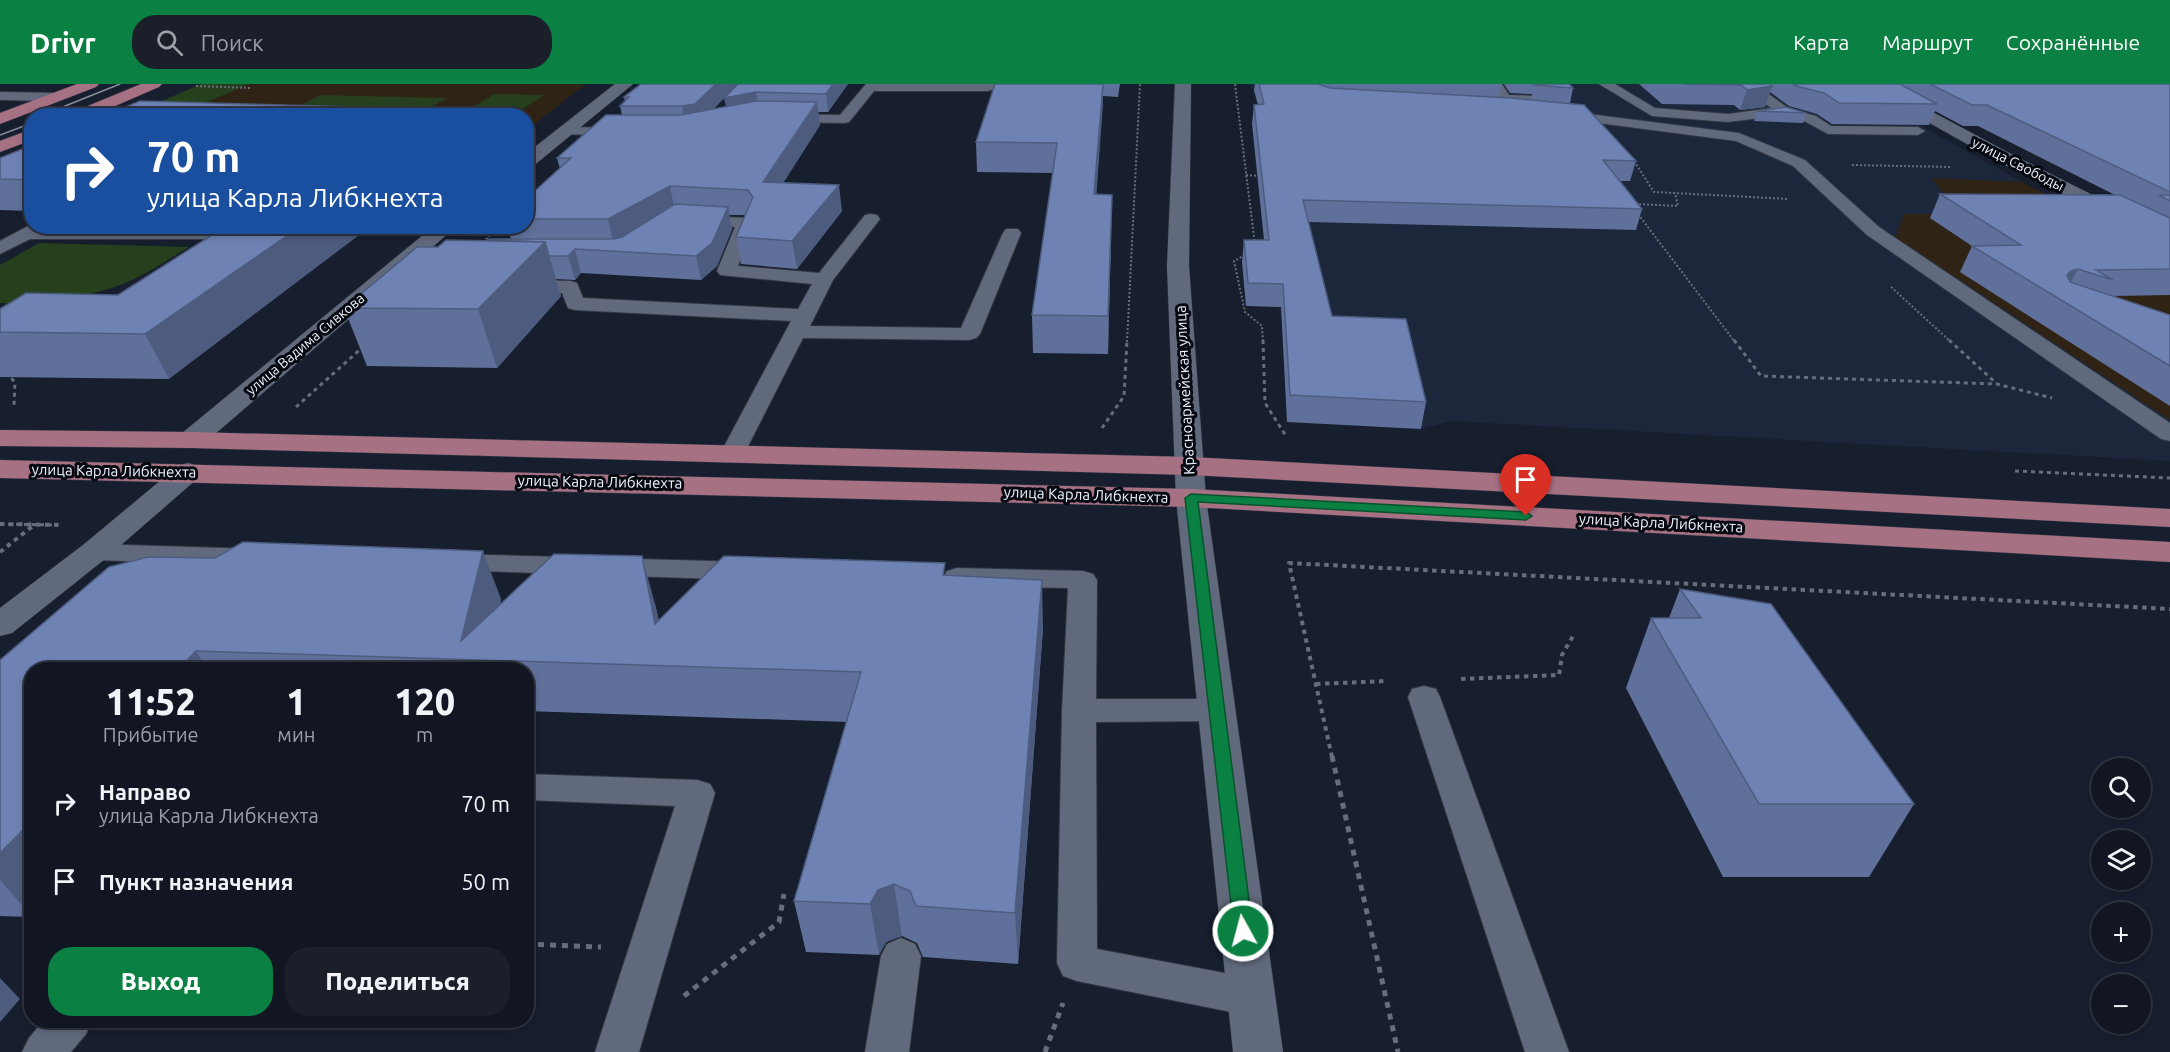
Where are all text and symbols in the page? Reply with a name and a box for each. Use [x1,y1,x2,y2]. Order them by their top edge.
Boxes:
search box [132,15,552,69]
icon: search [153,26,186,59]
text: Drivr [30,27,96,58]
text: Поиск [201,30,263,55]
text: Карта [1793,30,1849,54]
text: Маршрут [1882,30,1973,54]
text: Сохранённые [2006,30,2140,54]
icon: right [48,132,126,210]
text: 70 m [147,133,241,180]
street label: улица Свободы [1969,134,2067,194]
text: улица Карла Либкнехта [147,182,444,212]
street label: улица Вадима Сивкова [243,290,367,398]
street label: Красноармейская улица [1172,305,1197,475]
pin [1500,454,1551,516]
street label: улица Карла Либкнехта [31,461,197,480]
icon: arrive [1509,463,1542,496]
street label: улица Карла Либкнехта [517,472,683,491]
street label: улица Карла Либкнехта [1003,483,1169,506]
street label: улица Карла Либкнехта [1578,510,1744,535]
text: 11:52 [106,681,196,722]
text: 1 [286,681,307,722]
text: 120 [394,681,455,722]
text: Прибытие [103,723,199,746]
text: мин [277,723,315,746]
text: m [416,723,433,746]
map controls [2091,758,2151,1034]
button: search [2091,758,2151,818]
text: Направо [99,779,191,804]
icon: right [48,787,81,820]
text: 70 m [461,791,510,816]
text: улица Карла Либкнехта [99,804,319,827]
button: layers [2091,830,2151,890]
icon: arrive [48,865,81,898]
text: Пункт назначения [99,869,293,894]
text: 50 m [461,869,510,894]
position arrow [1211,899,1275,963]
button: + [2091,902,2151,962]
button: Выход [48,947,273,1016]
button: Поделиться [285,947,510,1016]
button: − [2091,974,2151,1034]

